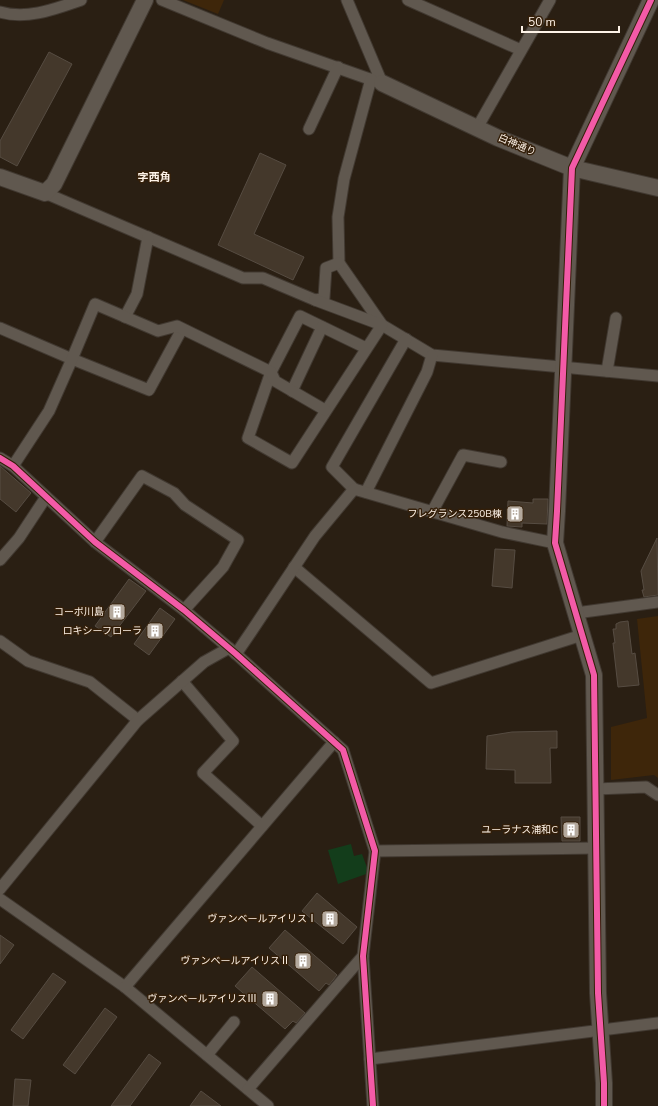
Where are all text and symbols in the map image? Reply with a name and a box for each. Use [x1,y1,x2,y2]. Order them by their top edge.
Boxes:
scale bar [522,8,619,34]
text: 50 m [528,14,556,30]
street label: 白神通り [496,131,538,159]
district label: 字西角 [138,170,171,185]
building icon: フレグランス250B棟 [505,504,525,524]
place label: フレグランス250B棟 [407,507,502,521]
building icon: コーポ川島 [107,602,127,622]
place label: コーポ川島 [54,605,104,619]
building icon: ロキシーフローラ [145,621,165,641]
place label: ロキシーフローラ [63,624,142,638]
building icon: ユーラナス浦和C [561,820,581,840]
place label: ユーラナス浦和C [481,823,558,837]
building icon: ヴァンベールアイリスⅠ [320,909,340,929]
place label: ヴァンベールアイリスⅠ [208,912,317,926]
building icon: ヴァンベールアイリスⅡ [293,951,313,971]
place label: ヴァンベールアイリスⅡ [181,954,290,968]
building icon: ヴァンベールアイリスⅢ [260,989,280,1009]
place label: ヴァンベールアイリスⅢ [148,992,257,1006]

